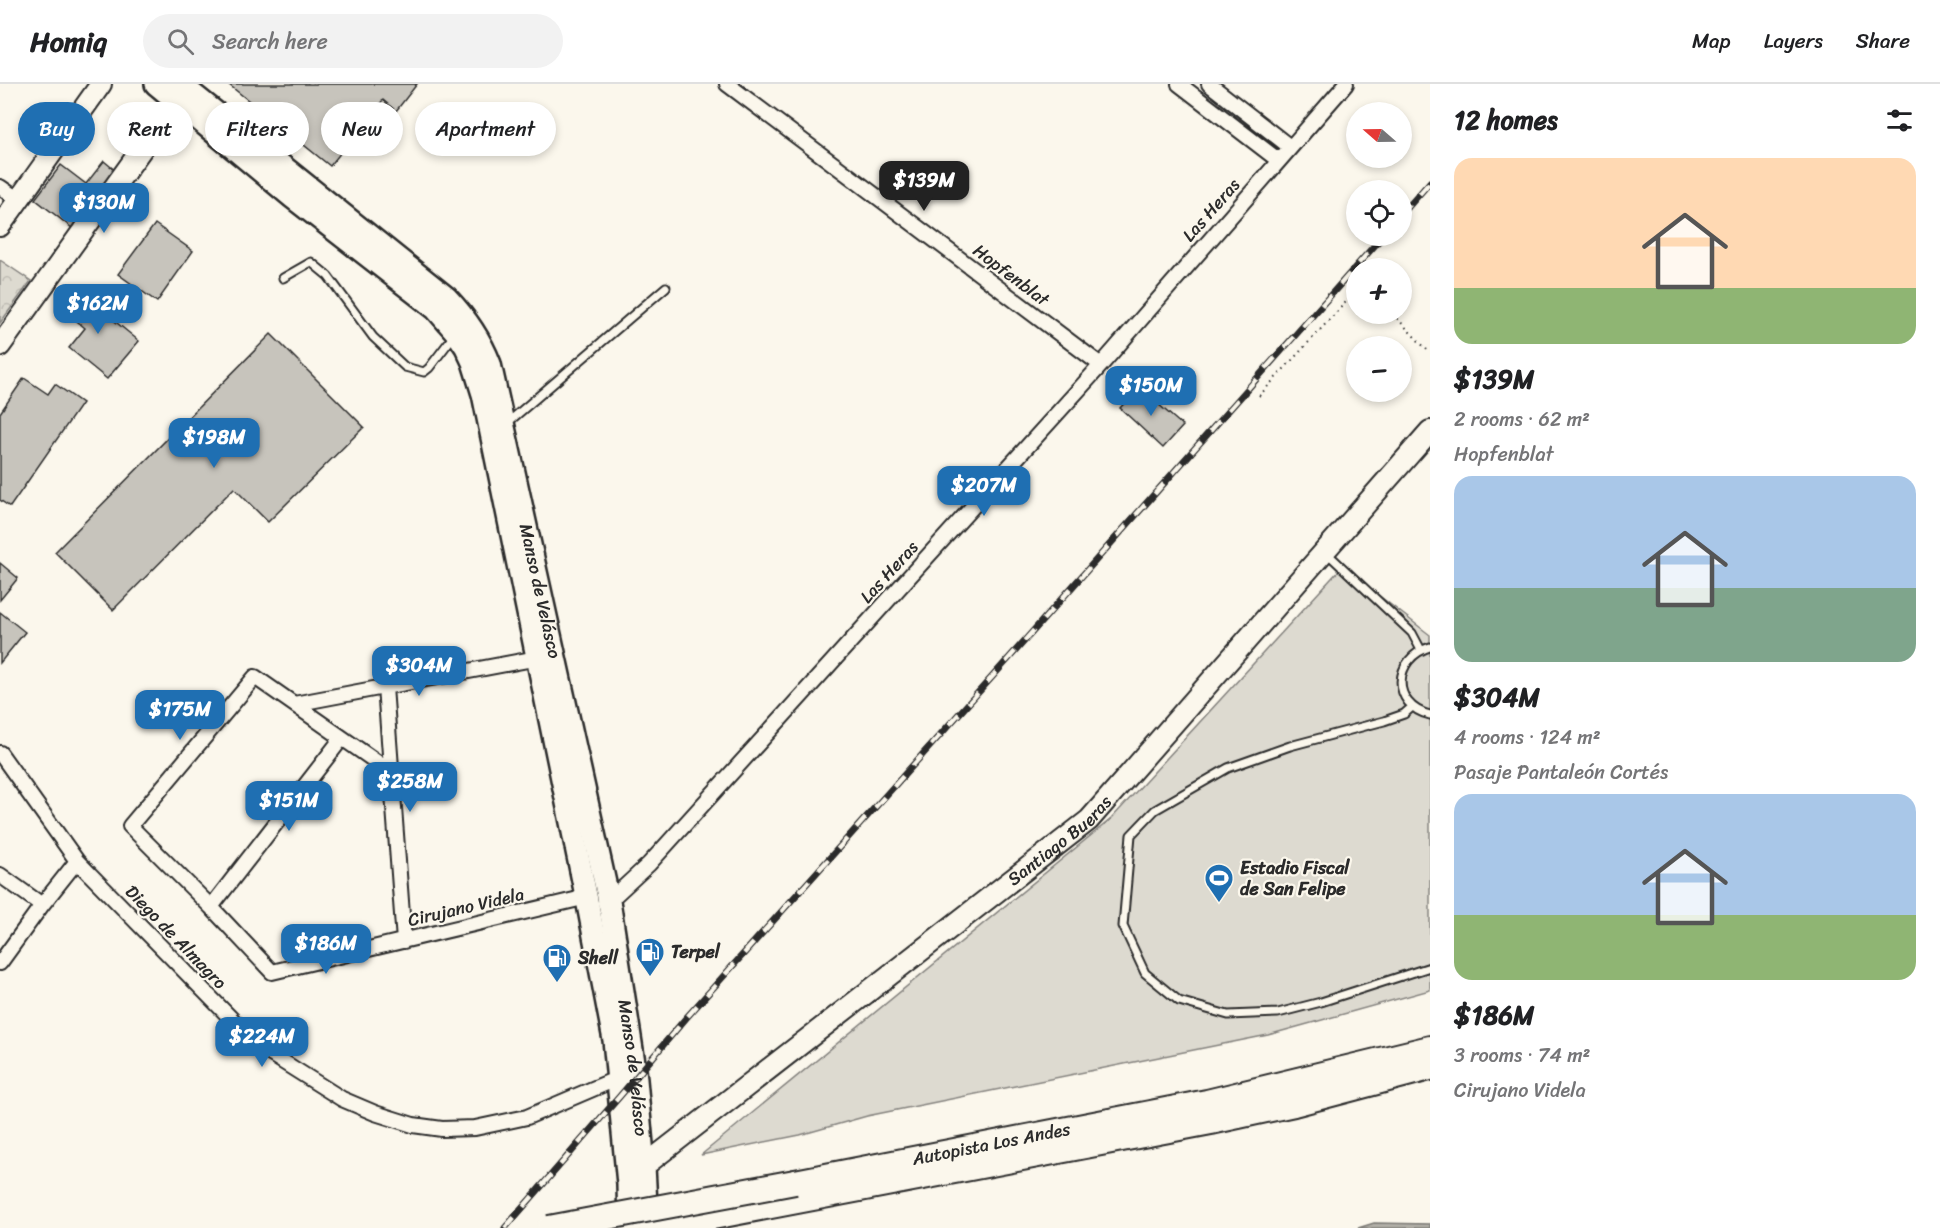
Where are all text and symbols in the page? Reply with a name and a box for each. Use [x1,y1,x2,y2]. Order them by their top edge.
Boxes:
search box [143,14,563,68]
text: Homiq [30,17,107,66]
text: Search here [212,22,328,61]
text: Map [1692,22,1731,60]
text: Layers [1764,22,1823,60]
text: Share [1856,22,1910,60]
icon: search [164,25,197,58]
text: 12 homes [1454,97,1558,143]
chip: Buy [18,102,95,156]
chip: Rent [107,102,193,156]
chip: Filters [205,102,309,156]
chip: New [321,102,403,156]
chip: Apartment [415,102,556,156]
north arrow [1346,102,1412,168]
map controls [1346,102,1412,402]
icon: filters [1883,104,1916,137]
pin: $139M [882,161,966,212]
text: $139M [893,163,955,198]
street label: Las Heras [1174,170,1248,249]
button: locate [1346,180,1412,246]
pin: $130M [62,183,146,234]
text: $130M [73,185,135,220]
icon: home [1631,197,1739,305]
street label: Hopfenblat [966,235,1057,315]
button: + [1346,258,1412,324]
pin: $162M [56,284,140,335]
text: $162M [67,286,129,321]
button: − [1346,336,1412,402]
text: $139M [1454,356,1534,402]
pin: $150M [1109,366,1193,417]
text: $150M [1119,368,1183,403]
text: 2 rooms · 62 m² [1454,402,1590,437]
pin: $198M [172,418,256,469]
text: $198M [183,420,245,455]
text: Hopfenblat [1454,437,1553,472]
pin: $207M [942,466,1026,517]
text: $207M [951,468,1017,503]
icon: home [1631,515,1739,623]
street label: Manso de Velásco [510,520,571,662]
street label: Las Heras [852,533,927,611]
pin: $304M [377,646,461,697]
text: $304M [386,648,452,683]
text: $304M [1454,674,1540,720]
pin: $175M [138,690,222,741]
text: $175M [149,692,211,727]
text: 4 rooms · 124 m² [1454,720,1601,755]
text: Pasaje Pantaleón Cortés [1454,755,1668,790]
pin: $258M [368,762,452,813]
text: $258M [377,764,443,799]
pin: $151M [247,781,331,832]
text: $151M [259,783,319,818]
street label: Santiago Bueras [1000,787,1121,894]
icon: home [1631,833,1739,941]
place label: Estadio Fiscal de San Felipe [1240,852,1350,905]
sports icon: Estadio Fiscal de San Felipe [1203,862,1235,904]
street label: Diego de Almagro [117,877,235,997]
street label: Cirujano Videla [405,878,527,936]
pin: $186M [284,924,368,975]
text: $186M [295,926,357,961]
fuel station icon: Terpel [634,936,666,978]
place label: Terpel [671,936,721,968]
fuel station icon: Shell [541,942,573,984]
place label: Shell [577,942,619,974]
text: $186M [1454,992,1534,1038]
street label: Manso de Velásco [608,997,657,1137]
pin: $224M [220,1017,304,1068]
text: $224M [229,1019,295,1054]
text: 3 rooms · 74 m² [1454,1038,1590,1073]
text: Cirujano Videla [1454,1073,1586,1108]
street label: Autopista Los Andes [909,1113,1074,1175]

